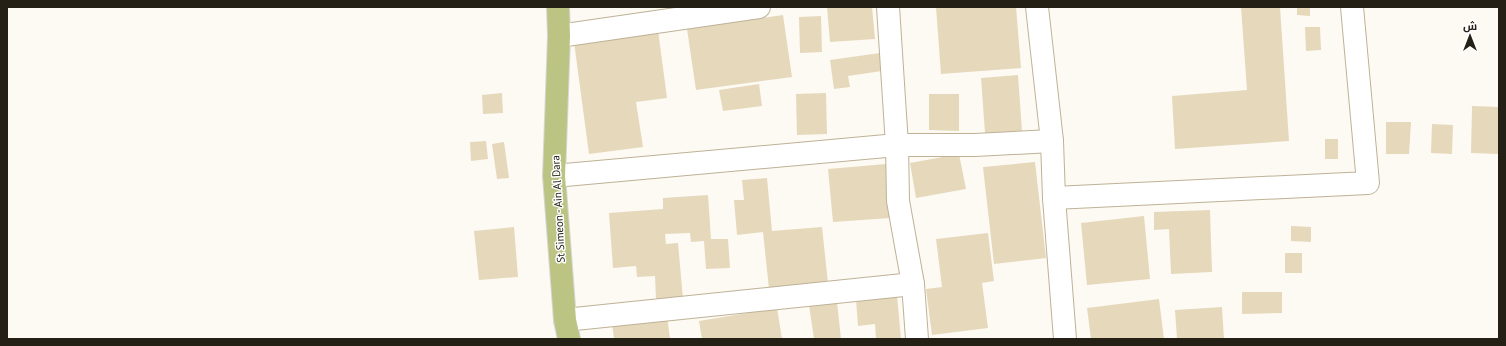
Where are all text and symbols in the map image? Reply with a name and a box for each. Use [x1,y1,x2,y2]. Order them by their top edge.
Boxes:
north arrow [1450,16,1490,56]
text: ش [1463,19,1477,33]
street label: St Simeon - Ain Al Dara [548,155,568,263]

